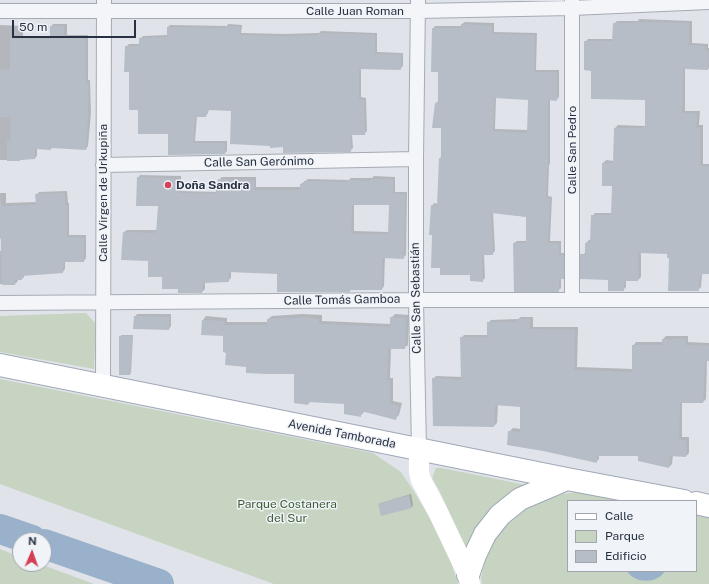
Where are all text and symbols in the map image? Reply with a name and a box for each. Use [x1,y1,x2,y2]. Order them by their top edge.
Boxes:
street label: Calle Juan Roman [306,4,404,18]
scale bar [14,12,138,38]
text: 50 m [19,20,47,34]
street label: Calle San Pedro [565,106,579,194]
street label: Calle Virgen de Urkupiña [96,124,110,262]
street label: Calle San Gerónimo [204,154,314,170]
place label: Doña Sandra [176,178,249,192]
marker: Doña Sandra [163,180,173,190]
street label: Calle San Sebastián [408,242,424,354]
street label: Calle Tomás Gamboa [284,292,400,308]
street label: Avenida Tamborada [287,416,397,452]
park label: Parque Costanera del Sur [237,497,337,525]
legend [567,500,697,572]
text: Calle [605,509,633,523]
text: Parque [605,529,645,543]
north arrow [12,532,52,572]
text: N [28,535,37,547]
text: Edificio [605,549,647,563]

